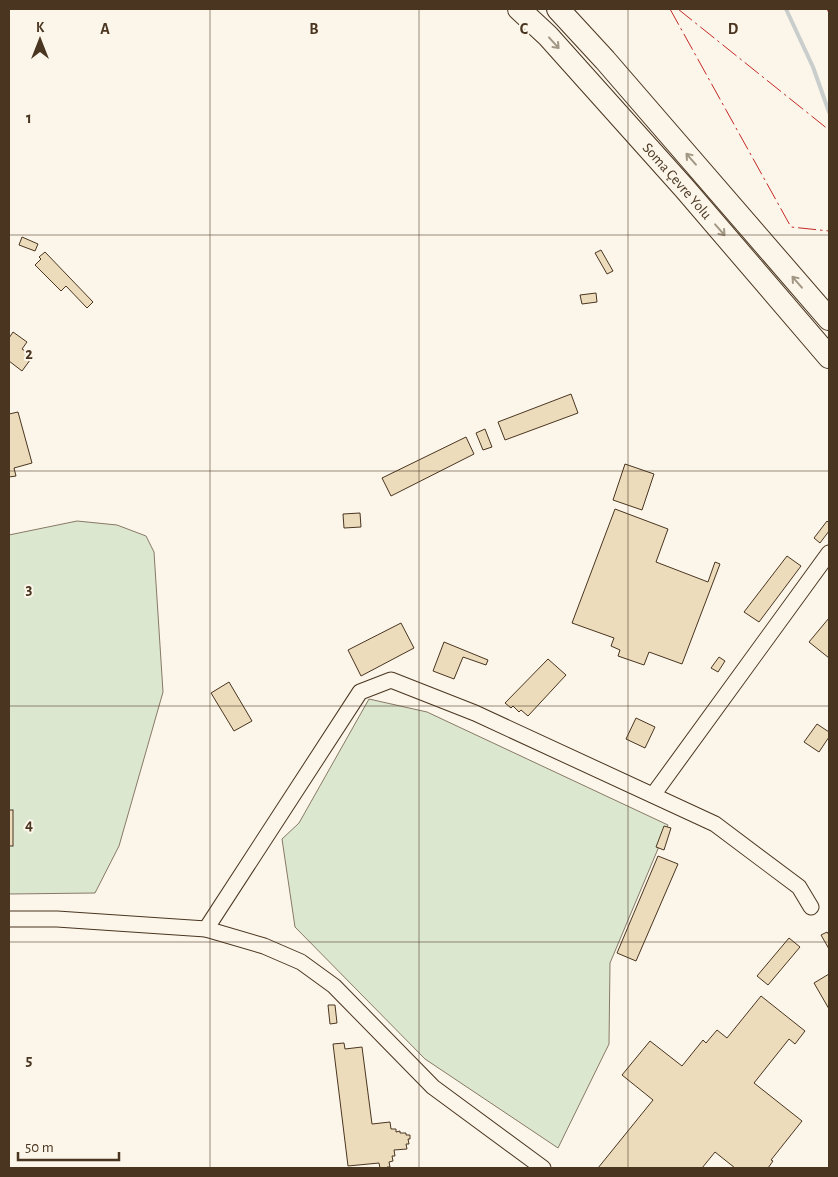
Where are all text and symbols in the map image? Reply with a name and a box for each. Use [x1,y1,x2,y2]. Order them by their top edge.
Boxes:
north arrow [15,15,65,65]
text: K [36,21,45,35]
text: A [100,21,110,37]
text: B [309,21,319,37]
text: C [520,21,529,37]
text: D [728,21,739,37]
one-way arrow [548,36,560,49]
text: 1 [26,110,32,126]
street label: Soma Çevre Yolu [640,140,715,223]
one-way arrow [686,153,697,166]
one-way arrow [714,223,725,236]
one-way arrow [792,276,803,289]
text: 2 [25,346,33,362]
text: 3 [26,581,33,597]
text: 4 [25,817,33,833]
text: 5 [26,1052,33,1068]
scale bar [18,1130,119,1162]
text: 50 m [25,1140,54,1155]

